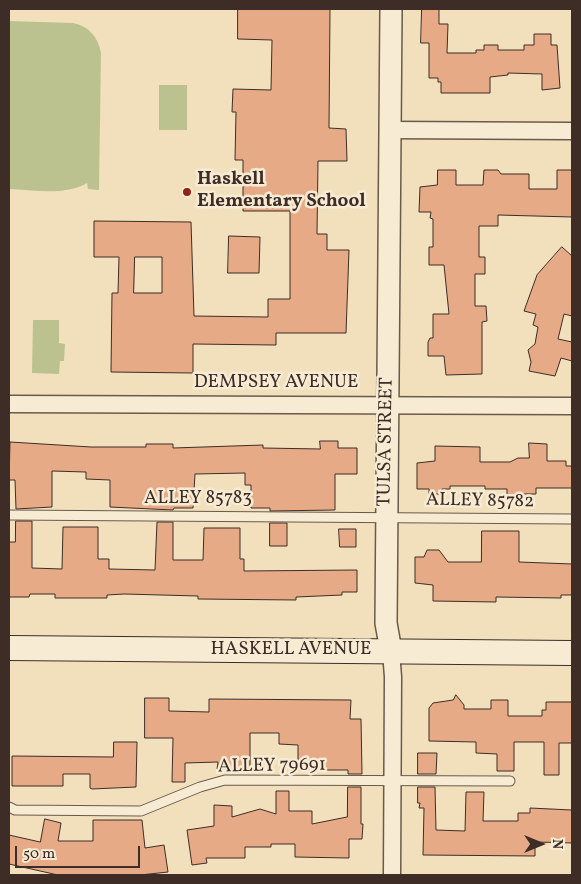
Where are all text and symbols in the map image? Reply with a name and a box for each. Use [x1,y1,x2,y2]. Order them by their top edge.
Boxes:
place label: Haskell Elementary School [197,170,366,214]
marker: Haskell Elementary School [181,186,193,198]
street label: DEMPSEY AVENUE [194,373,358,395]
street label: TULSA STREET [374,377,400,507]
street label: ALLEY 85783 [144,489,252,511]
street label: ALLEY 85782 [426,490,534,514]
street label: HASKELL AVENUE [211,640,371,662]
street label: ALLEY 79691 [218,755,326,779]
north arrow [516,819,566,869]
scale bar [18,836,142,868]
text: N [547,839,566,849]
text: 50 m [23,844,55,865]

